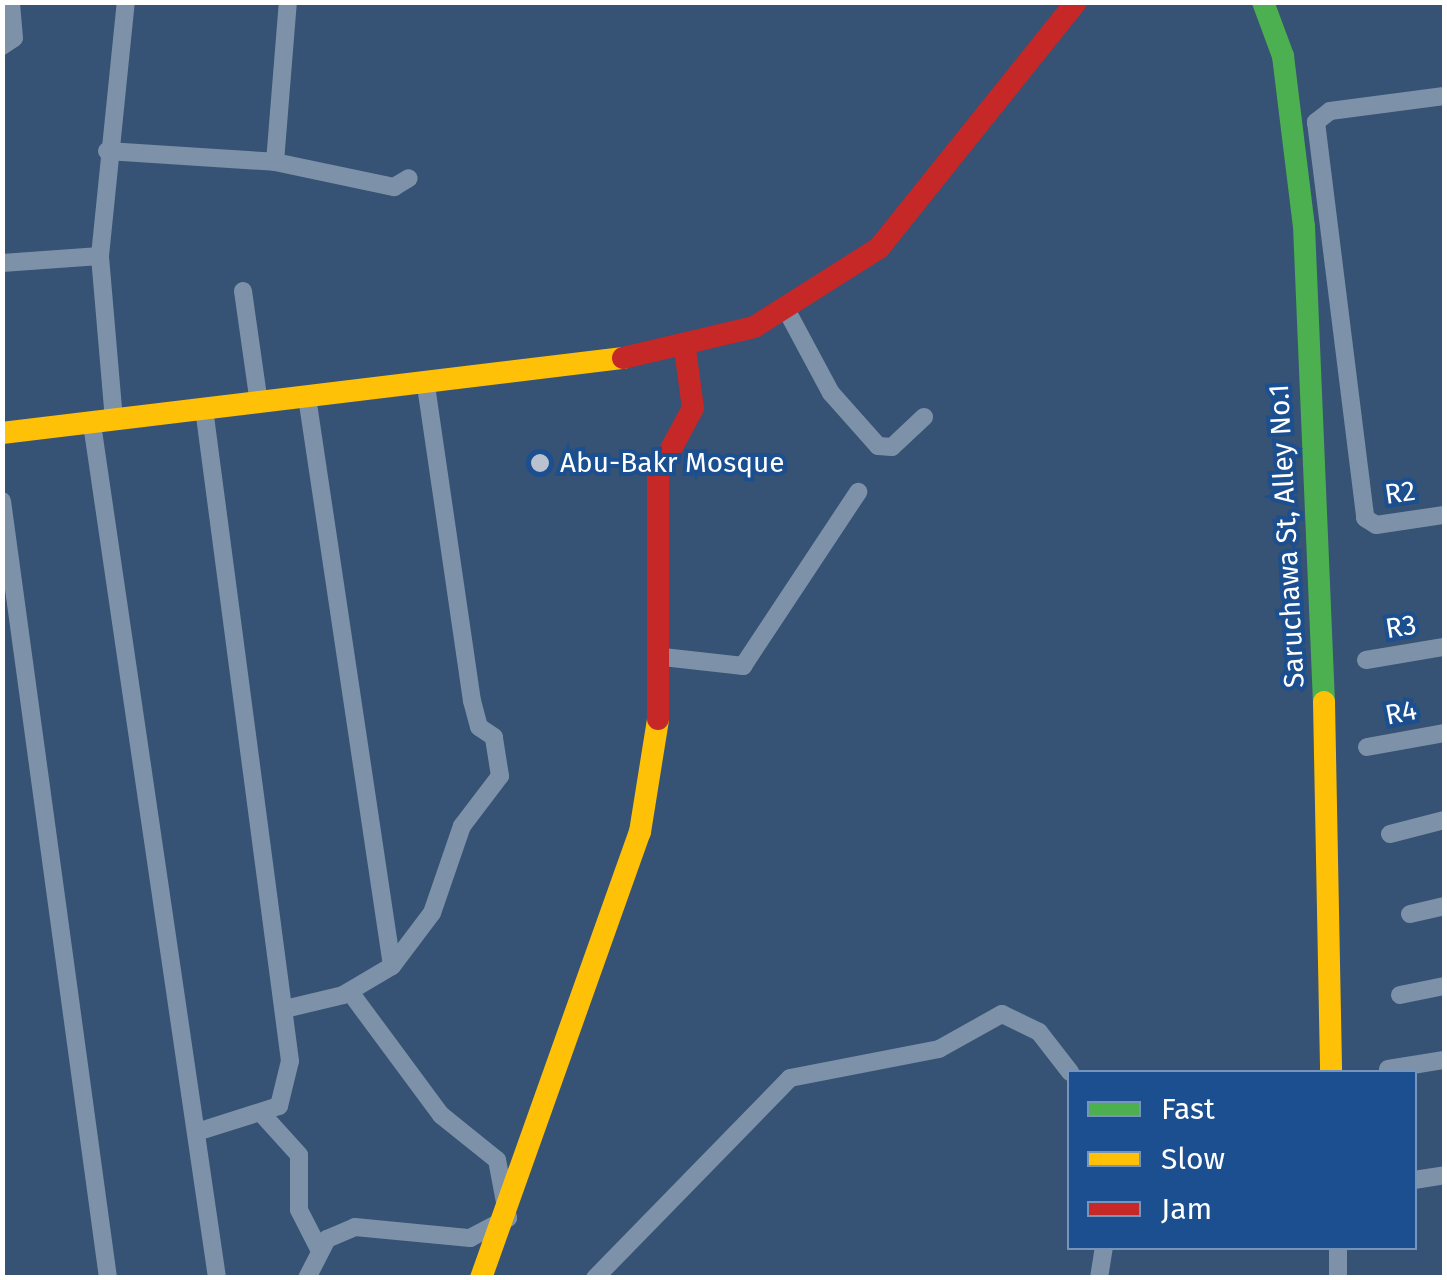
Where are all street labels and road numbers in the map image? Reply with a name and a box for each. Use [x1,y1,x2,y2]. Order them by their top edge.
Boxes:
street label: Saruchawa St, Alley No.1 [1262,383,1312,689]
street label: R2 [1382,474,1418,512]
street label: R3 [1383,608,1419,646]
street label: R4 [1382,694,1420,732]

